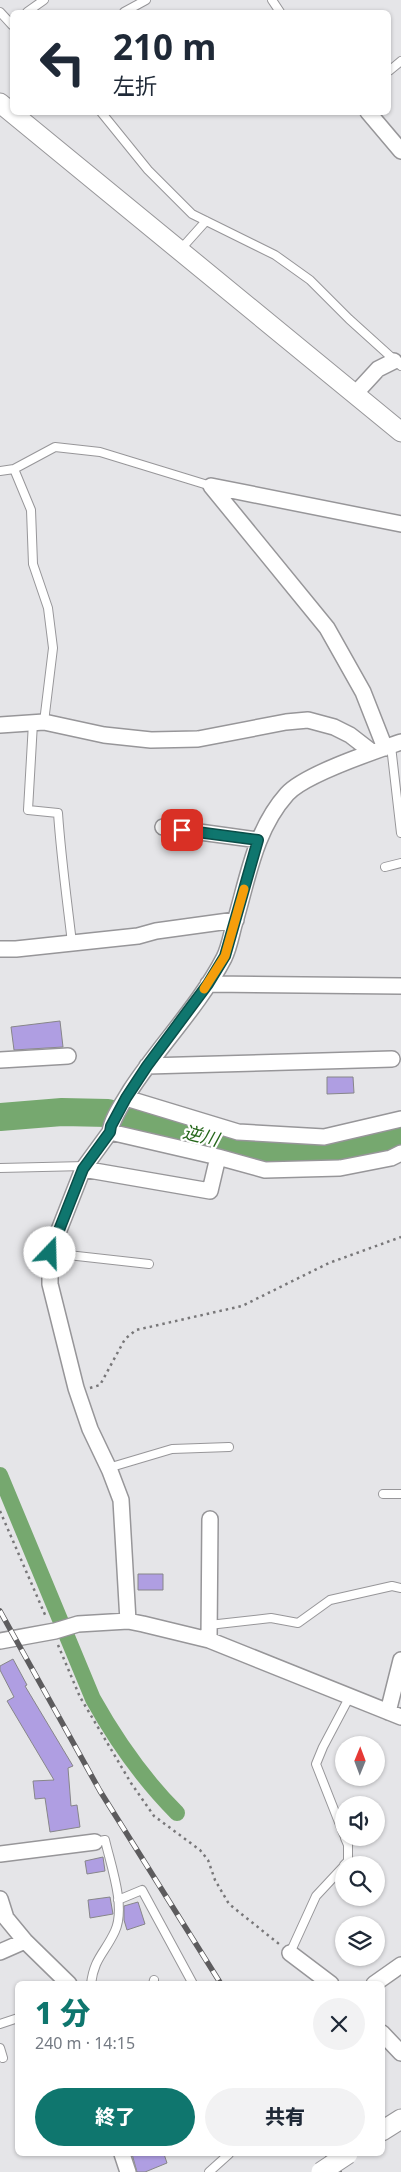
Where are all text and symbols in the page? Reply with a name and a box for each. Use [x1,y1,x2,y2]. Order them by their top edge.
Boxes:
text: 210 m [113,23,216,70]
icon: left [30,30,95,95]
text: 左折 [113,70,157,100]
pin [161,809,203,851]
icon: arrive [168,816,196,844]
water label: 逆川 [181,1119,224,1152]
position arrow [23,1226,75,1278]
north arrow [335,1736,385,1786]
map controls [335,1736,385,1966]
button: sound [335,1796,385,1846]
button: search [335,1856,385,1906]
button: layers [335,1916,385,1966]
text: 1 分 [35,1992,90,2033]
button: close [313,1998,365,2050]
text: 240 m · 14:15 [35,2032,135,2054]
button: 終了 [35,2088,195,2146]
button: 共有 [205,2088,365,2146]

